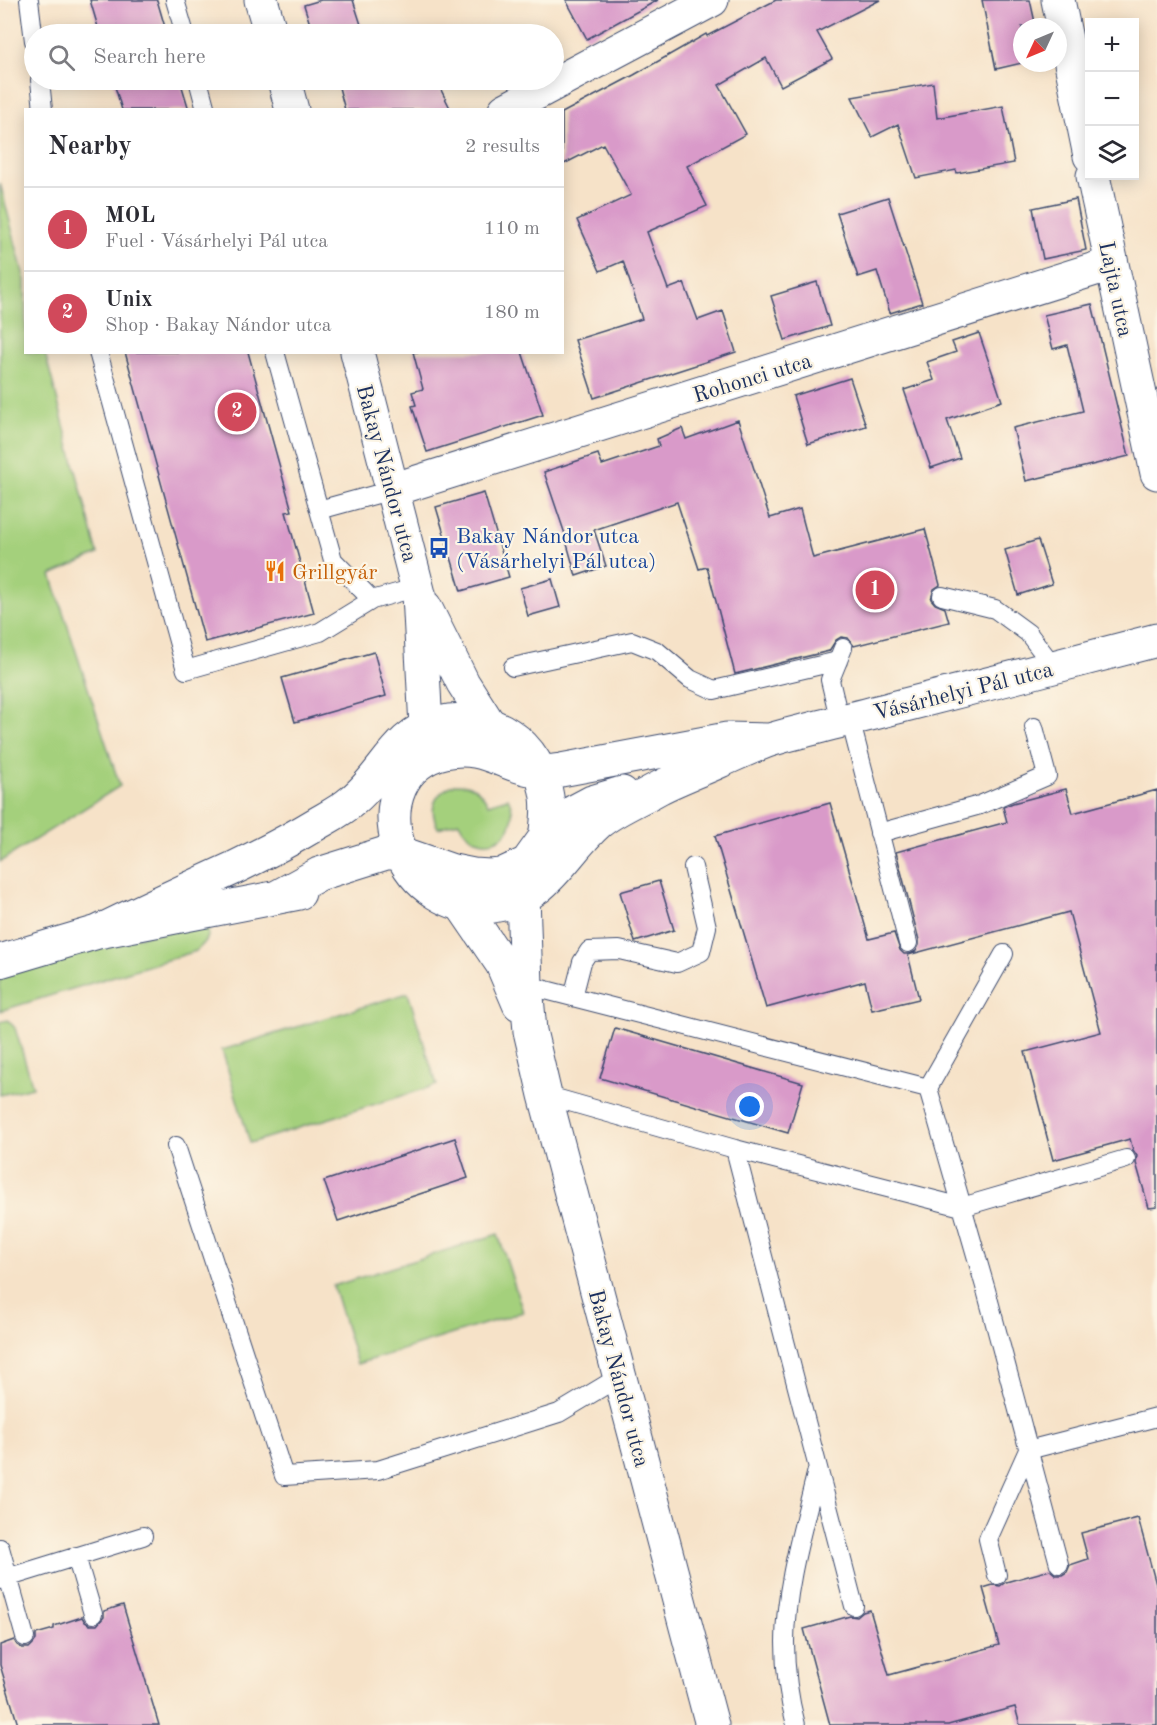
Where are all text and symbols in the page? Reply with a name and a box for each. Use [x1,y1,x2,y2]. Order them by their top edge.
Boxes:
north arrow [1013,18,1067,72]
map controls [1085,18,1139,180]
button: + [1085,18,1139,72]
search box [24,24,564,90]
icon: search [45,41,78,74]
text: Search here [93,46,206,68]
button: − [1085,72,1139,126]
button: layers [1085,126,1139,180]
text: Nearby [48,134,132,160]
text: 2 results [465,137,540,157]
text: MOL [105,205,155,227]
text: 1 [62,219,73,239]
text: 110 m [484,219,540,239]
text: Fuel · Vásárhelyi Pál utca [105,232,328,252]
street label: Lajta utca [1094,240,1136,339]
text: Unix [105,289,153,311]
text: 2 [62,303,73,323]
text: 180 m [484,303,540,323]
text: Shop · Bakay Nándor utca [105,316,332,336]
street label: Rohonci utca [691,350,815,407]
street label: Bakay Nándor utca [352,382,420,565]
pin: 2 [218,390,256,434]
place label: Bakay Nándor utca (Vásárhelyi Pál utca) [456,526,656,573]
bus stop icon: Bakay Nándor utca (Vásárhelyi Pál utca) [427,536,451,560]
restaurant icon: Grillgyár [263,559,287,583]
place label: Grillgyár [292,562,377,584]
pin: 1 [856,568,894,612]
street label: Vásárhelyi Pál utca [871,659,1056,725]
your location [735,1092,764,1121]
street label: Bakay Nándor utca [584,1287,652,1470]

